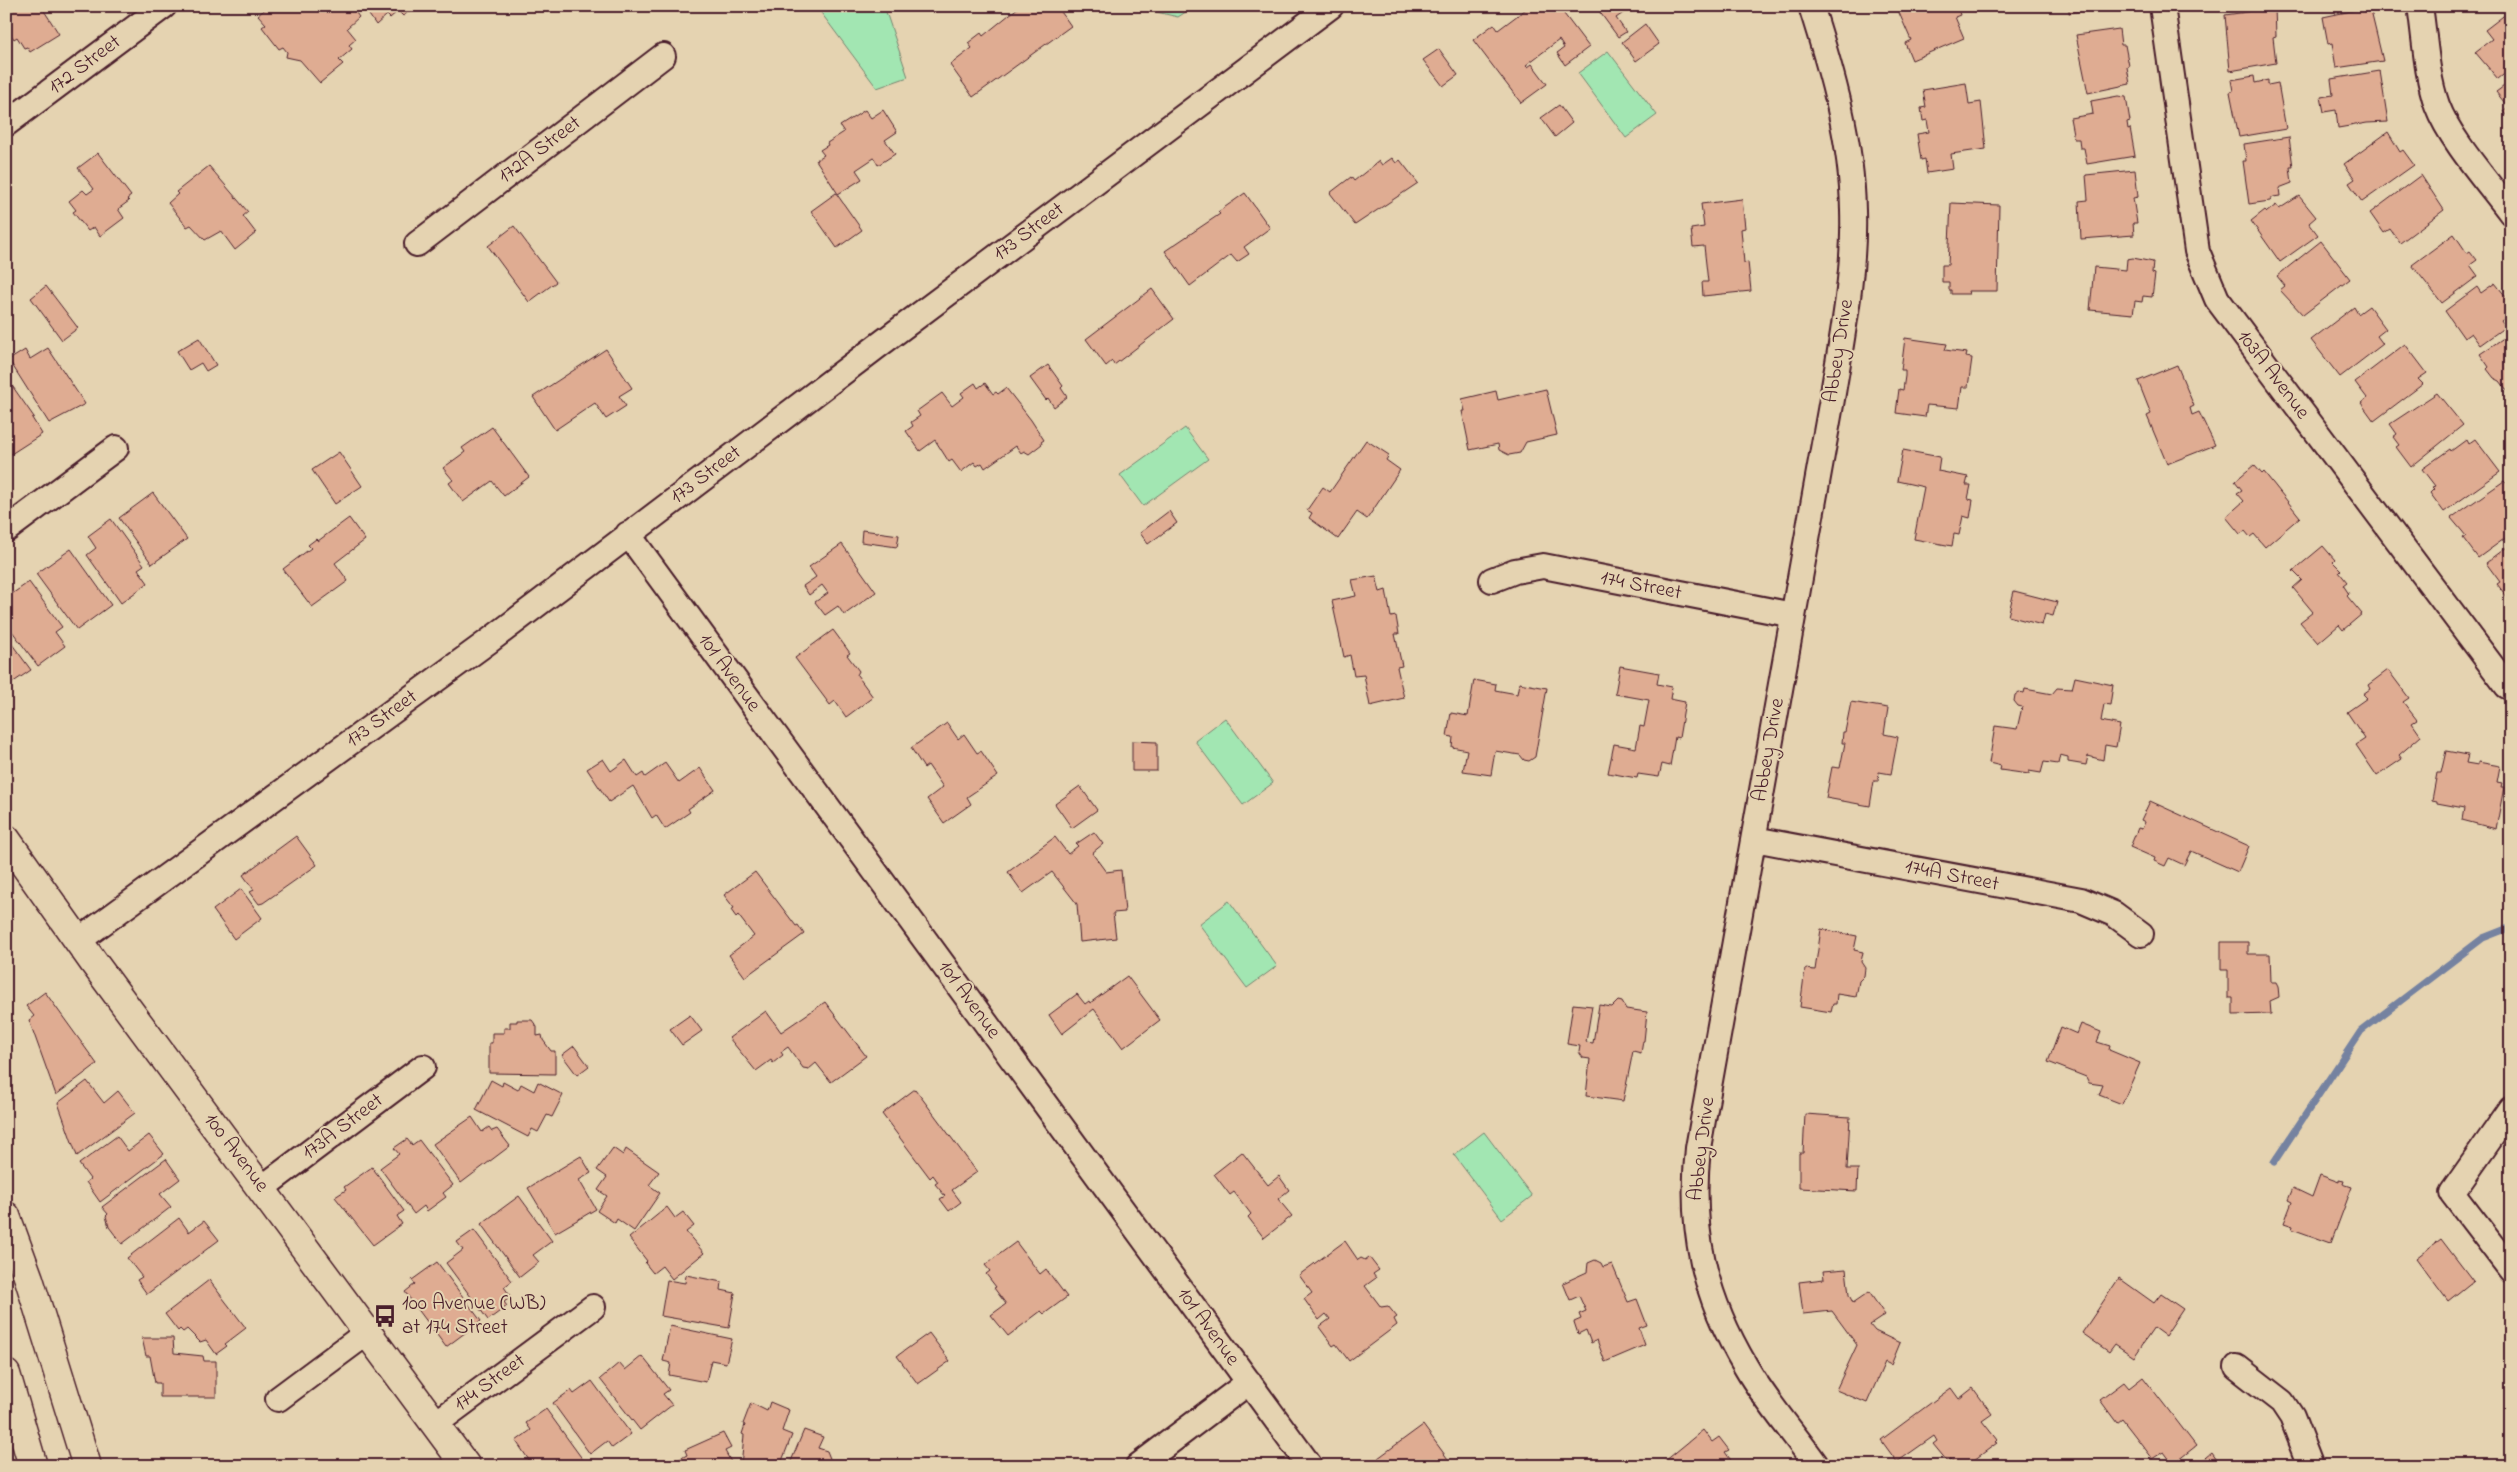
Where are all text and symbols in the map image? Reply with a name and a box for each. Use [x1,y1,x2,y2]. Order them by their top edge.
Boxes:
street label: 172 Street [42,28,128,102]
street label: 172A Street [492,109,588,191]
street label: 173 Street [987,195,1071,269]
street label: Abbey Drive [1816,296,1864,405]
street label: 103A Avenue [2229,324,2317,427]
street label: 173 Street [664,438,748,512]
street label: 174 Street [1598,563,1684,609]
street label: 101 Avenue [690,628,768,719]
street label: 173 Street [340,683,424,755]
street label: Abbey Drive [1745,695,1795,804]
street label: 174A Street [1902,852,2002,900]
street label: 101 Avenue [930,955,1008,1046]
street label: 173A Street [296,1086,390,1168]
street label: Abbey Drive [1681,1095,1725,1203]
street label: 100 Avenue [196,1107,276,1200]
street label: 101 Avenue [1169,1282,1247,1373]
place label: 100 Avenue (WB) at 174 Street [402,1289,546,1343]
bus stop icon: 100 Avenue (WB) at 174 Street [372,1303,398,1329]
street label: 174 Street [448,1347,532,1419]

